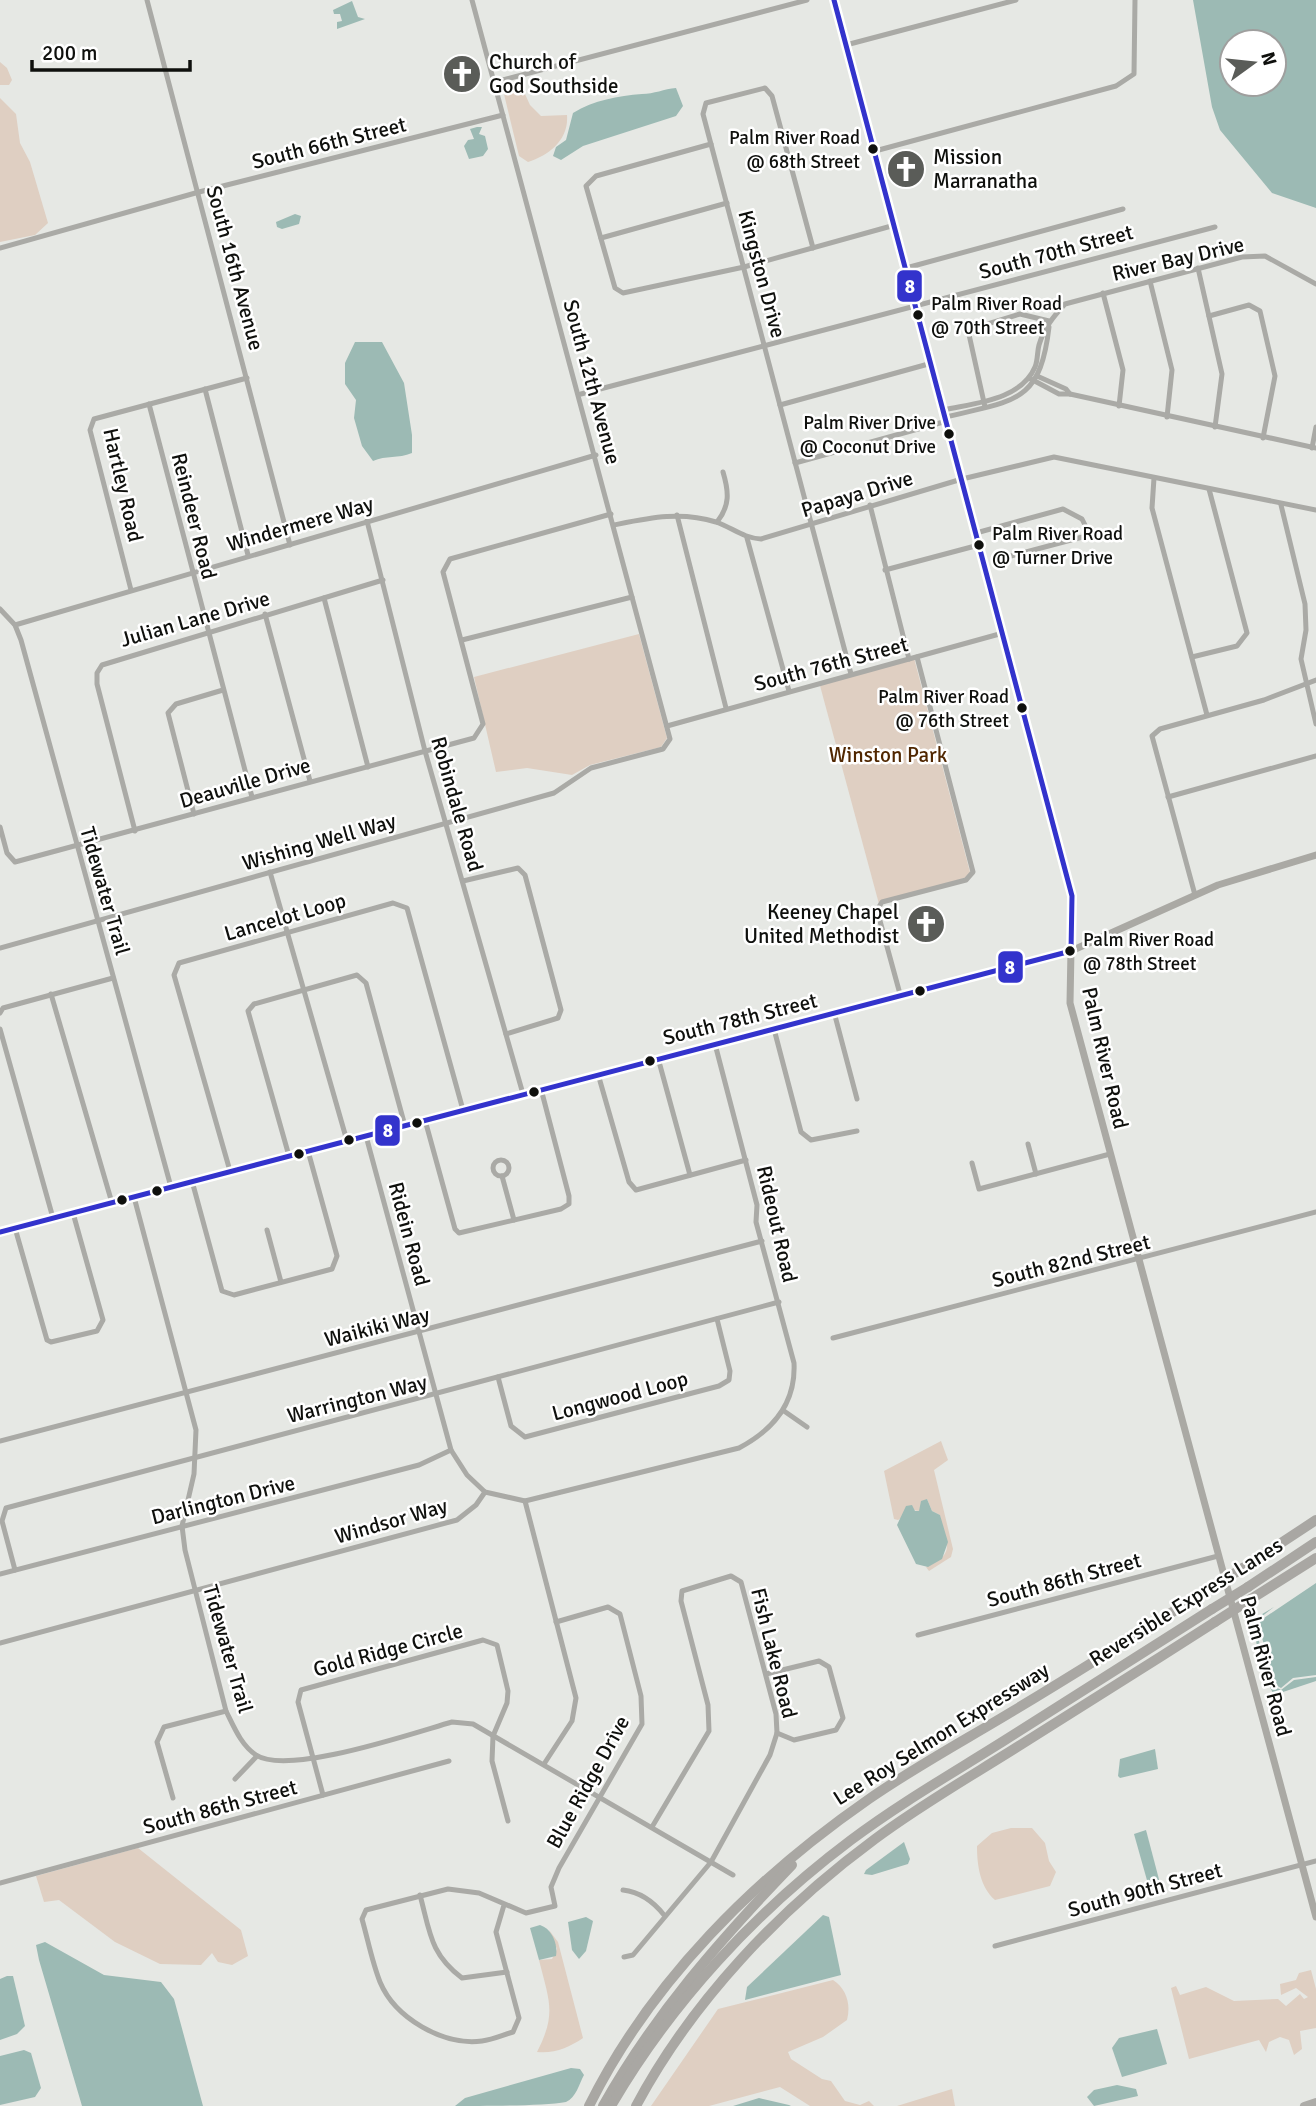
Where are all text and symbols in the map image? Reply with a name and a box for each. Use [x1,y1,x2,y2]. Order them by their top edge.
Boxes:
scale bar [32,28,189,72]
north arrow [1218,28,1288,98]
text: 200 m [42,40,97,66]
place label: Church of God Southside [489,49,619,99]
text: N [1255,49,1282,68]
church icon: Church of God Southside [441,53,483,95]
street label: South 66th Street [249,111,409,175]
place label: Palm River Road @ 68th Street [729,126,860,174]
marker: Palm River Road @ 68th Street [866,142,880,156]
place label: Mission Marranatha [933,144,1038,194]
church icon: Mission Marranatha [885,148,927,190]
street label: South 16th Avenue [201,183,269,353]
street label: Kingston Drive [732,207,792,341]
street label: South 70th Street [976,219,1136,285]
street label: River Bay Drive [1109,231,1247,287]
line badge: 8 [896,269,923,303]
text: 8 [905,275,915,299]
place label: Palm River Road @ 70th Street [931,292,1062,340]
street label: South 12th Avenue [558,297,626,467]
marker: Palm River Road @ 70th Street [911,308,925,322]
place label: Palm River Drive @ Coconut Drive [800,411,936,459]
street label: Hartley Road [97,426,149,544]
marker: Palm River Drive @ Coconut Drive [942,427,956,441]
street label: Reindeer Road [166,450,222,582]
street label: Papaya Drive [798,465,916,523]
street label: Windermere Way [224,491,377,557]
place label: Palm River Road @ Turner Drive [992,522,1123,570]
marker: Palm River Road @ Turner Drive [972,538,986,552]
street label: Julian Lane Drive [117,585,273,653]
street label: South 76th Street [751,631,911,697]
place label: Palm River Road @ 76th Street [878,685,1009,733]
marker: Palm River Road @ 76th Street [1015,701,1029,715]
street label: Robindale Road [425,733,489,875]
park label: Winston Park [829,742,948,768]
street label: Deauville Drive [176,752,314,814]
street label: Wishing Well Way [239,808,399,876]
street label: Tidewater Trail [74,824,136,958]
street label: Lancelot Loop [221,887,349,947]
place label: Keeney Chapel United Methodist [744,899,899,949]
church icon: Keeney Chapel United Methodist [905,903,947,945]
place label: Palm River Road @ 78th Street [1083,928,1214,976]
marker: Palm River Road @ 78th Street [1063,944,1077,958]
line badge: 8 [997,950,1024,984]
text: 8 [1005,956,1015,980]
unlabelled marker [913,984,927,998]
street label: Palm River Road [1076,985,1134,1131]
street label: South 78th Street [660,987,820,1051]
unlabelled marker [643,1054,657,1068]
unlabelled marker [527,1085,541,1099]
line badge: 8 [374,1114,401,1147]
unlabelled marker [410,1116,424,1130]
text: 8 [383,1119,393,1143]
unlabelled marker [342,1133,356,1147]
unlabelled marker [292,1147,306,1161]
street label: Rideout Road [751,1163,803,1285]
street label: Ridein Road [383,1179,435,1289]
unlabelled marker [150,1184,164,1198]
unlabelled marker [115,1193,129,1207]
street label: South 82nd Street [989,1229,1153,1293]
street label: Waikiki Way [322,1301,432,1353]
street label: Longwood Loop [549,1365,691,1427]
street label: Warrington Way [284,1369,430,1429]
street label: Darlington Drive [148,1470,298,1530]
street label: Windsor Way [332,1492,450,1549]
street label: Reversible Express Lanes [1084,1532,1288,1672]
street label: South 86th Street [984,1547,1144,1613]
street label: Tidewater Trail [197,1582,259,1716]
street label: Fish Lake Road [745,1585,803,1721]
street label: Palm River Road [1235,1593,1297,1739]
street label: Gold Ridge Circle [310,1618,466,1682]
street label: Lee Roy Selmon Expressway [828,1657,1054,1811]
street label: Blue Ridge Drive [541,1711,635,1853]
street label: South 86th Street [140,1774,300,1840]
street label: South 90th Street [1065,1857,1225,1923]

